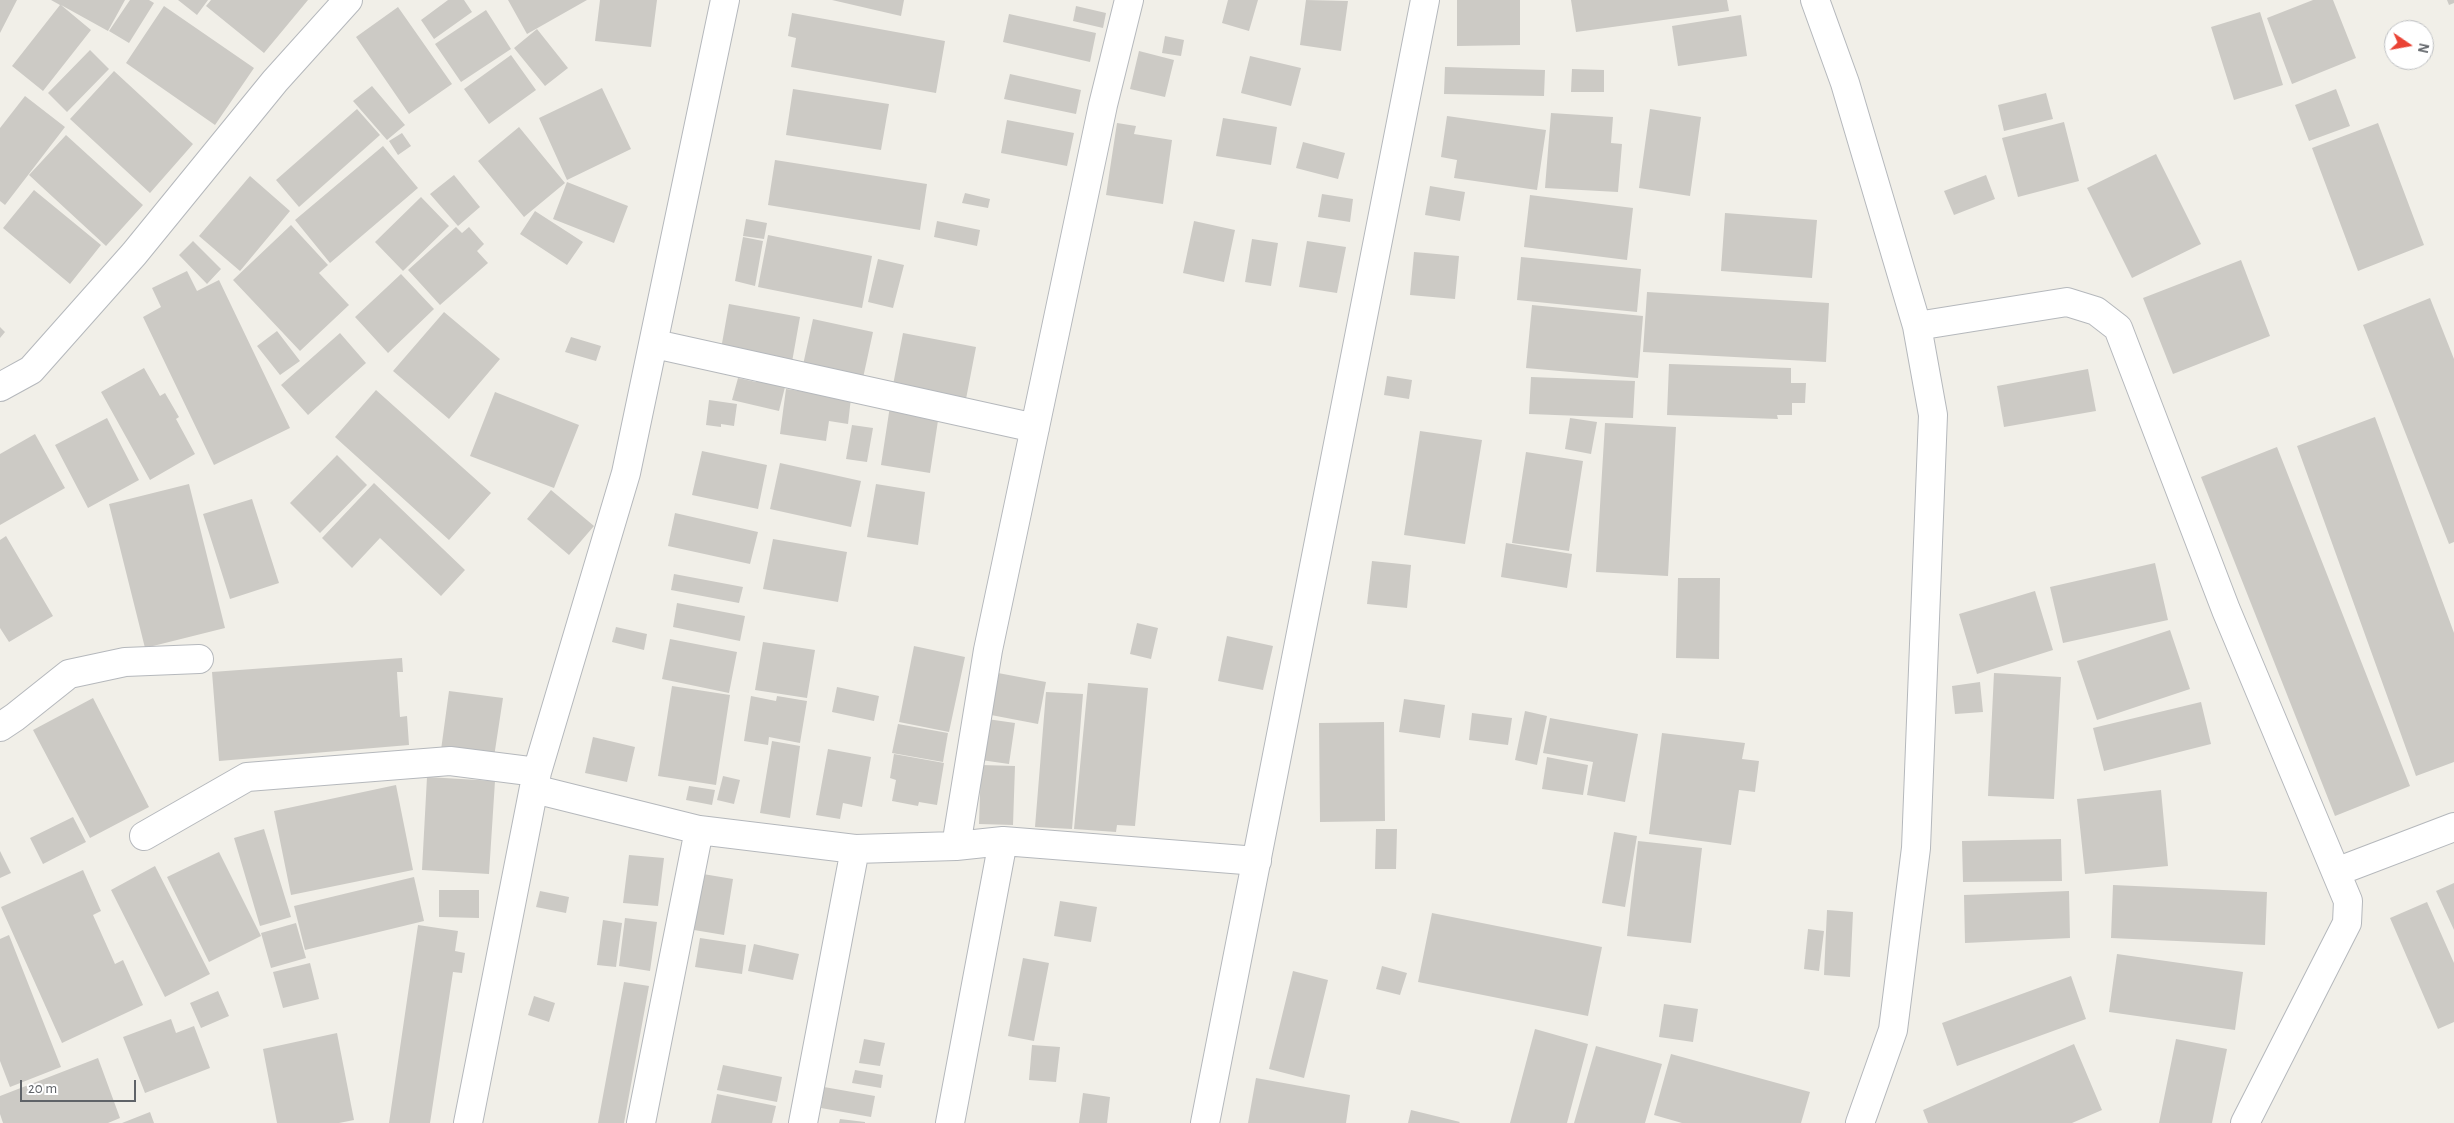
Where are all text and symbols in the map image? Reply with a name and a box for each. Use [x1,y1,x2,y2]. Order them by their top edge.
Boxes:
north arrow [2384,20,2434,70]
text: N [2415,42,2431,54]
scale bar [22,1070,139,1102]
text: 20 m [28,1081,57,1096]

